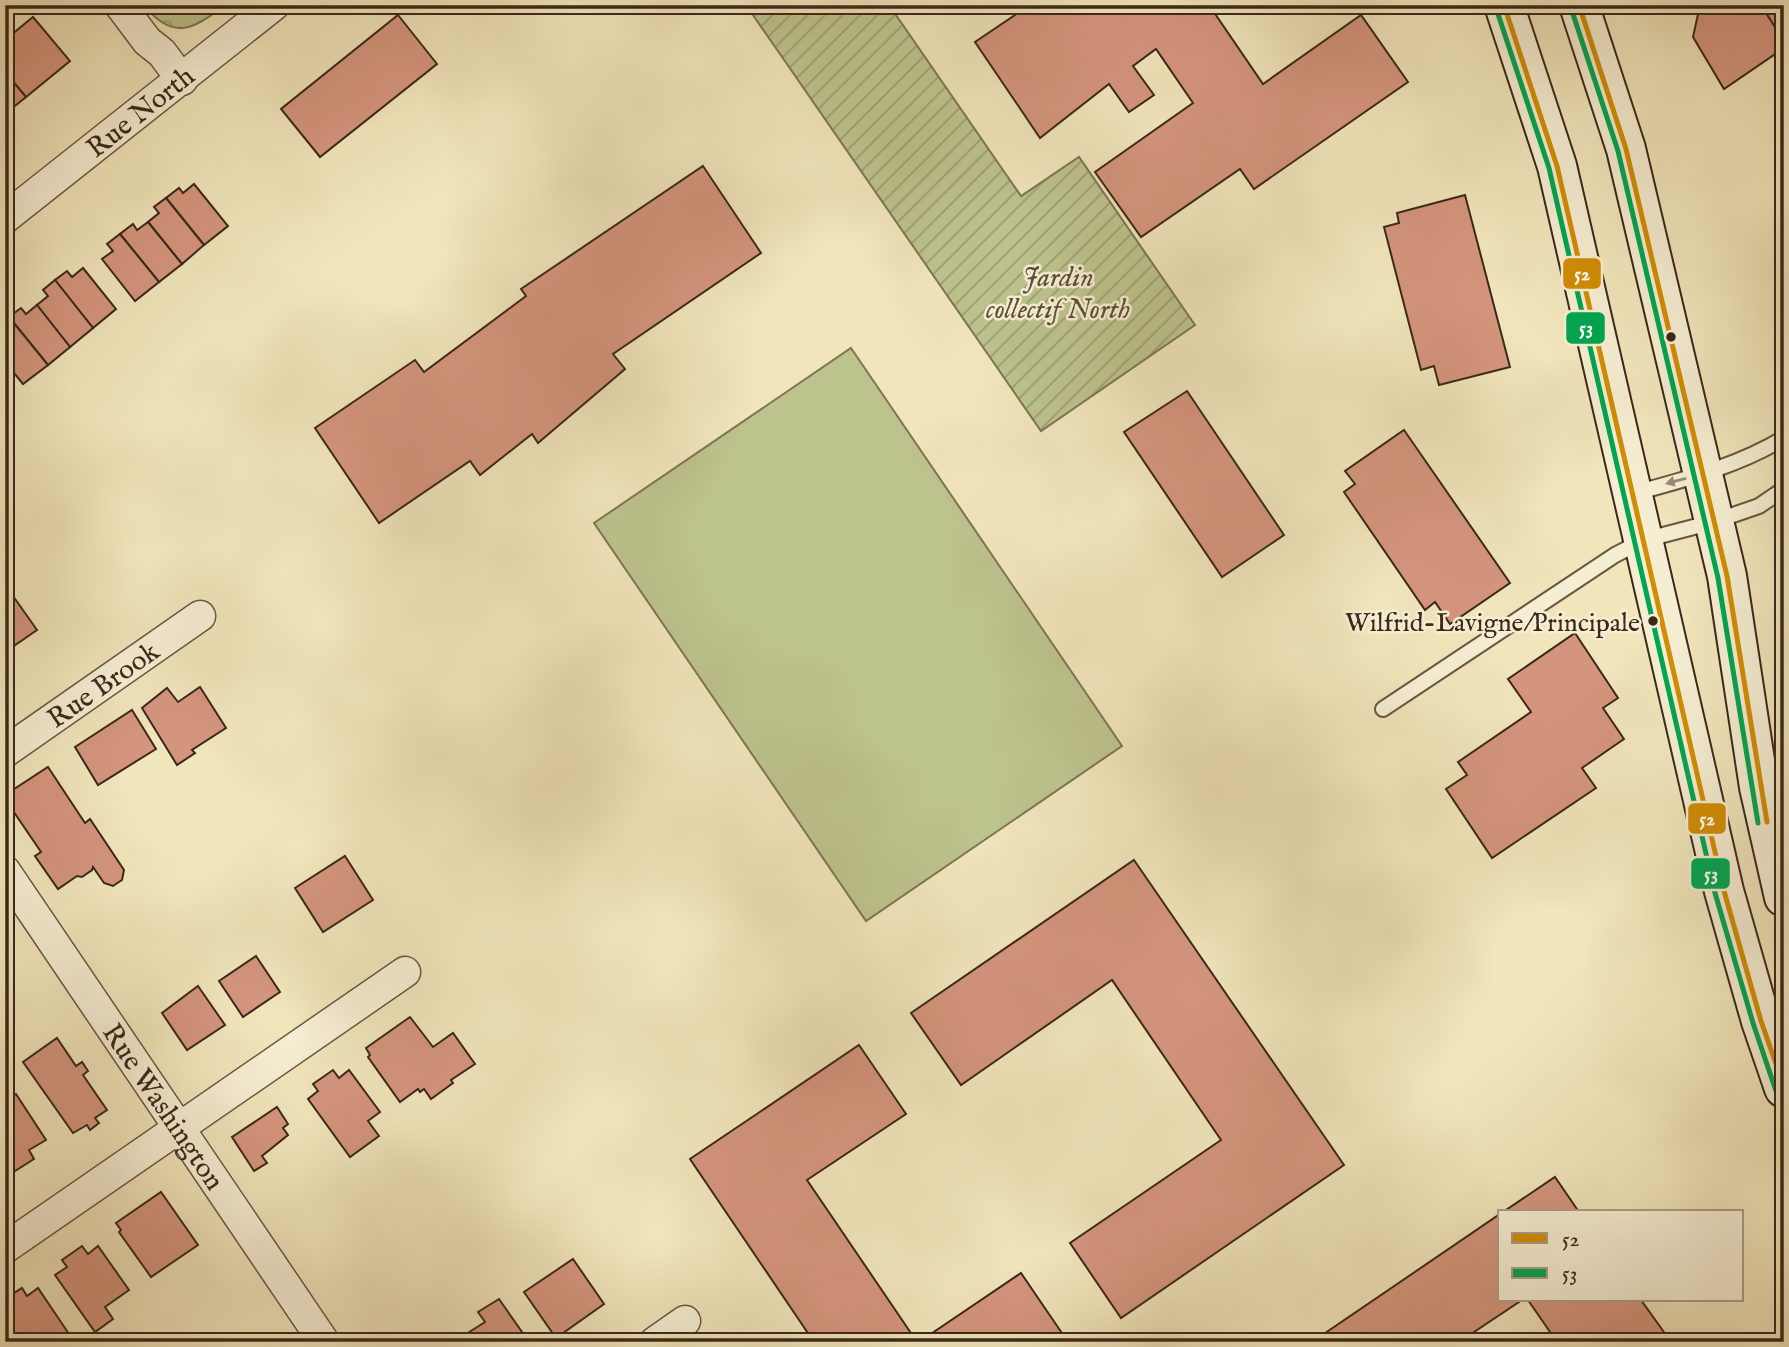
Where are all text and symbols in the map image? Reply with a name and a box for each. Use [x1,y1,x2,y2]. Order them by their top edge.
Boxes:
street label: Rue North [80,60,202,167]
line badge: 52 [1562,257,1602,290]
park label: Jardin collectif North [986,261,1130,328]
text: 52 [1574,263,1590,287]
line badge: 53 [1565,311,1606,345]
text: 53 [1579,317,1593,341]
unlabelled marker [1664,330,1678,344]
one-way arrow [1665,477,1686,487]
place label: Wilfrid-Lavigne/Principale [1345,607,1640,640]
marker: Wilfrid-Lavigne/Principale [1646,614,1660,628]
street label: Rue Brook [41,634,168,737]
line badge: 52 [1687,802,1727,835]
text: 52 [1699,808,1715,832]
line badge: 53 [1690,857,1731,890]
text: 53 [1704,863,1718,887]
street label: Rue Washington [93,1018,231,1198]
legend [1498,1210,1744,1302]
text: 52 [1562,1227,1580,1254]
text: 53 [1562,1261,1577,1288]

